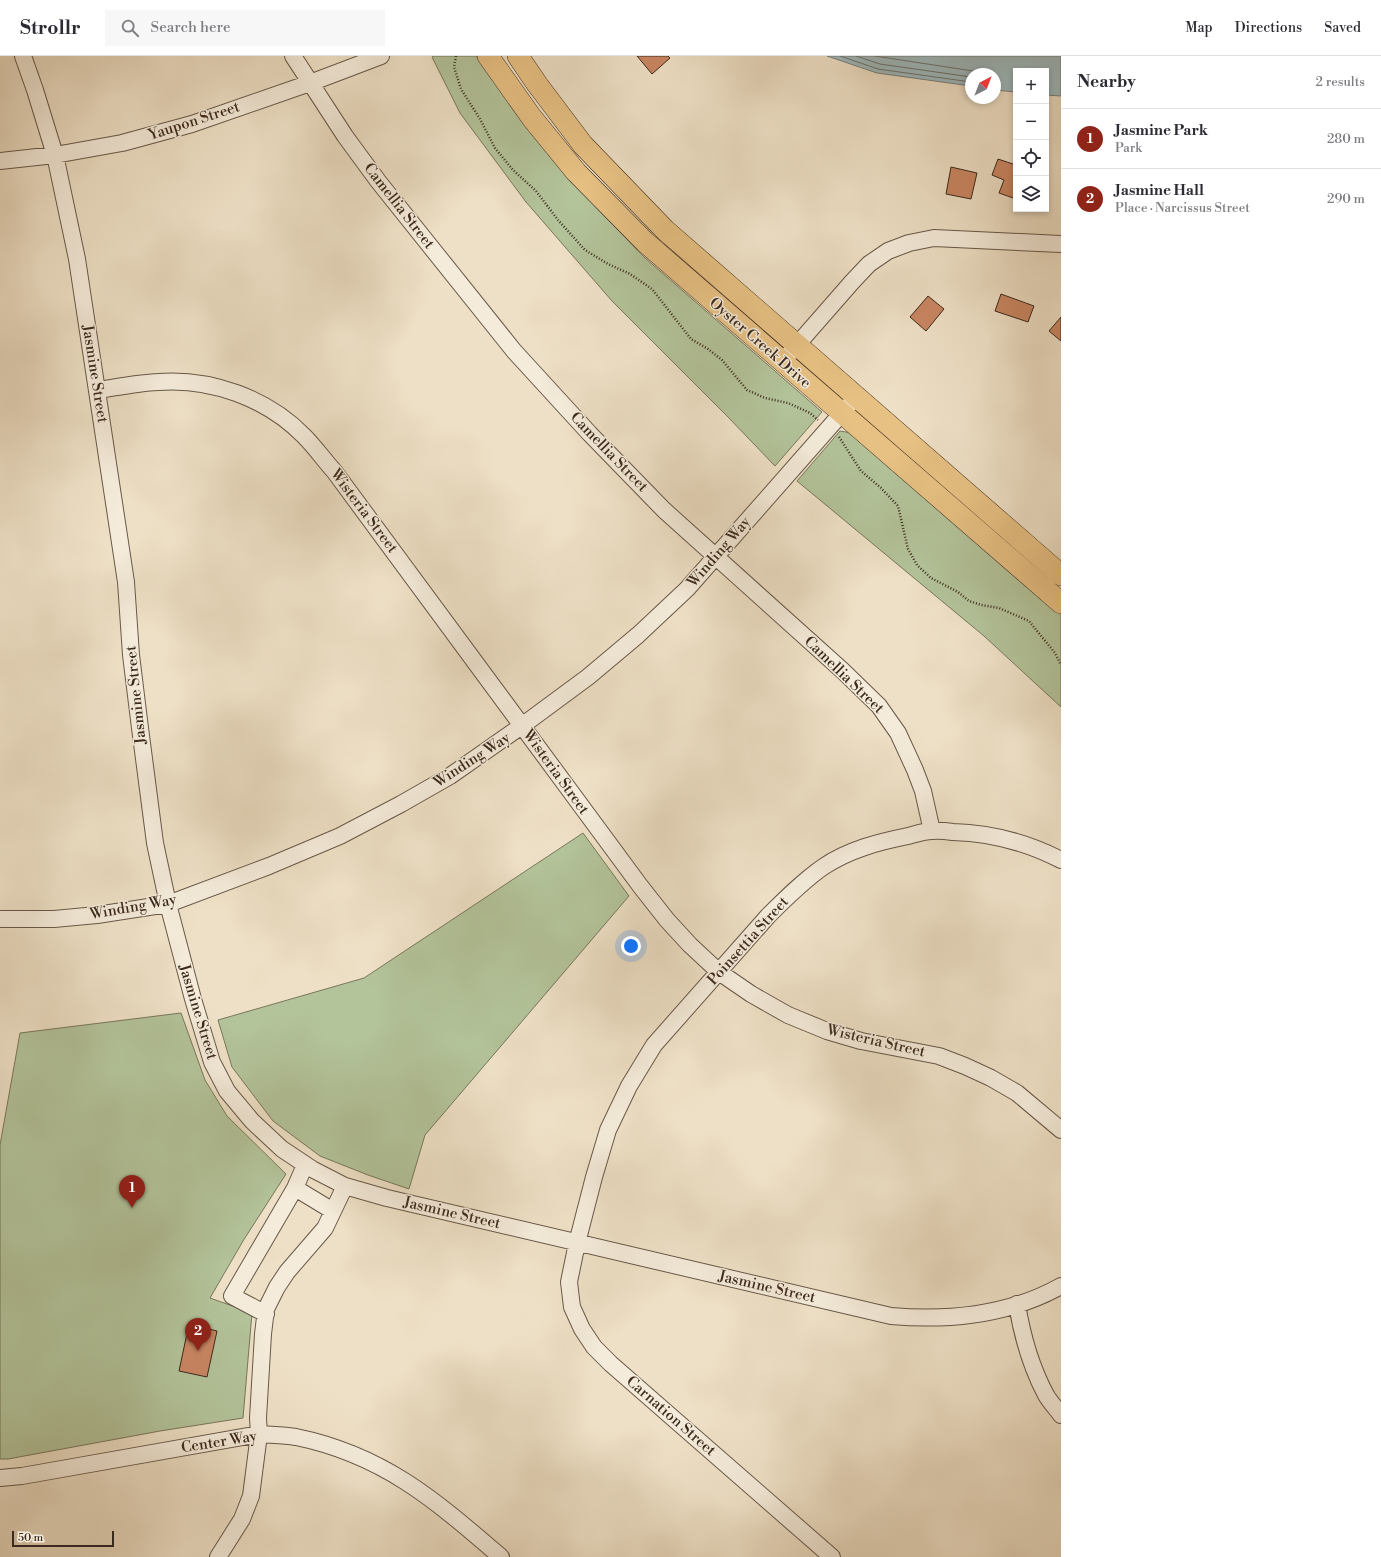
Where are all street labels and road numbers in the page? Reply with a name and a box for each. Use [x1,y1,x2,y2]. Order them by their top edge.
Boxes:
street label: Yaupon Street [145,97,243,145]
street label: Camellia Street [360,159,439,253]
street label: Oyster Creek Drive [705,294,815,392]
street label: Jasmine Street [78,323,112,425]
street label: Camellia Street [566,408,652,496]
street label: Wisteria Street [326,464,402,557]
street label: Winding Way [682,512,755,592]
street label: Camellia Street [800,632,888,718]
street label: Jasmine Street [121,644,151,746]
street label: Wisteria Street [518,725,594,819]
street label: Winding Way [429,728,515,792]
street label: Winding Way [87,890,178,924]
street label: Poinsettia Street [703,892,793,989]
street label: Jasmine Street [174,961,222,1063]
street label: Wisteria Street [824,1020,928,1062]
street label: Jasmine Street [401,1192,503,1234]
street label: Jasmine Street [716,1266,818,1308]
street label: Carnation Street [622,1372,720,1461]
street label: Center Way [180,1427,259,1457]

